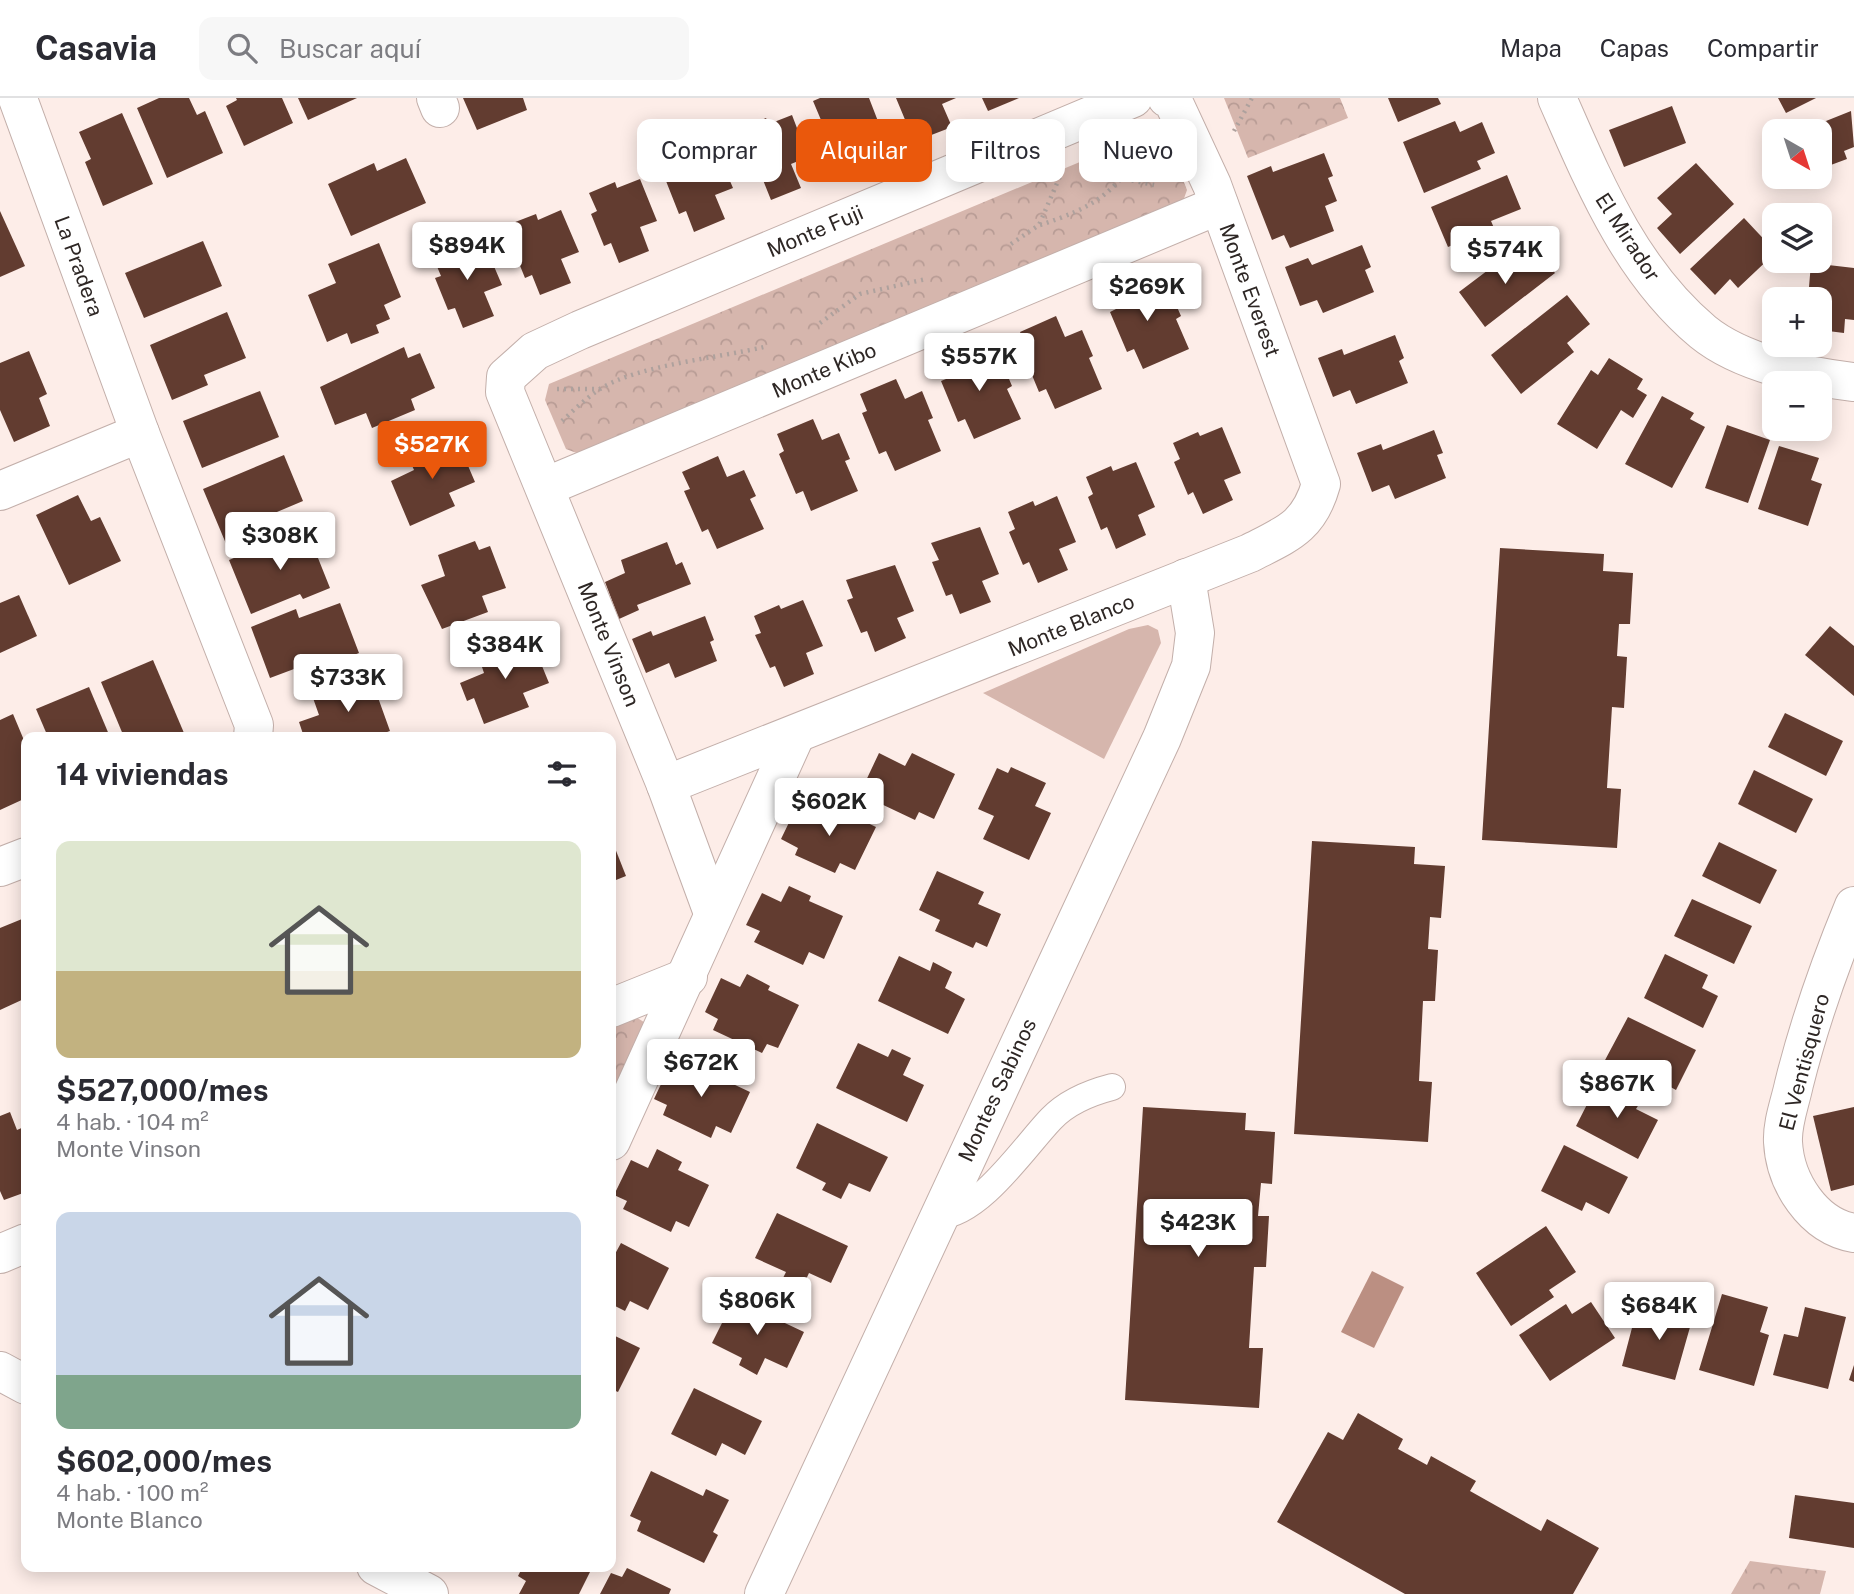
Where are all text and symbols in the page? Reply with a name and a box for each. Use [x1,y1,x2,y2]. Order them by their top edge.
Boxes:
search box [199,17,689,80]
text: Casavia [35,29,157,67]
icon: search [223,29,261,67]
text: Buscar aquí [279,33,421,64]
text: Mapa [1500,34,1562,62]
text: Capas [1600,34,1669,62]
text: Compartir [1707,34,1819,62]
chip: Comprar [637,119,782,182]
chip: Alquilar [796,119,932,182]
chip: Filtros [946,119,1065,182]
chip: Nuevo [1079,119,1197,182]
north arrow [1762,119,1832,189]
map controls [1762,119,1832,441]
street label: El Mirador [1590,188,1666,286]
street label: Monte Fuji [763,200,867,262]
button: layers [1762,203,1832,273]
street label: La Pradera [49,212,109,320]
street label: Monte Everest [1214,220,1286,360]
pin: $894K [418,222,516,282]
pin: $574K [1456,226,1554,286]
text: $894K [428,231,506,258]
text: $574K [1467,235,1543,262]
pin: $269K [1098,264,1196,323]
text: $269K [1108,272,1186,299]
button: + [1762,287,1832,357]
pin: $557K [930,334,1028,393]
street label: Monte Kibo [768,337,880,403]
text: $557K [940,342,1018,369]
button: − [1762,371,1832,441]
pin: $527K [383,422,481,481]
text: $527K [394,430,470,457]
pin: $308K [231,512,329,572]
text: $308K [241,521,319,548]
street label: Monte Vinson [573,578,645,710]
street label: Monte Blanco [1004,588,1138,662]
pin: $384K [456,622,554,681]
text: $384K [466,630,544,657]
pin: $733K [299,654,397,714]
text: $733K [310,663,386,690]
icon: filters [543,755,581,793]
text: 14 viviendas [56,756,228,792]
pin: $602K [780,778,878,838]
text: $602K [791,787,867,814]
icon: home [256,887,382,1013]
street label: El Ventisquero [1774,991,1834,1133]
street label: Montes Sabinos [953,1014,1041,1166]
pin: $672K [652,1040,750,1099]
text: $672K [663,1048,739,1075]
pin: $867K [1568,1060,1666,1120]
text: $867K [1579,1069,1655,1096]
text: $527,000/mes [56,1072,269,1108]
text: 4 hab. · 104 m² [56,1108,209,1135]
text: Monte Vinson [56,1135,201,1162]
pin: $423K [1149,1200,1247,1259]
text: $423K [1159,1208,1237,1235]
icon: home [256,1258,382,1384]
pin: $806K [708,1278,806,1337]
pin: $684K [1610,1282,1708,1342]
text: $806K [718,1286,796,1313]
text: $684K [1620,1291,1698,1318]
text: $602,000/mes [56,1443,272,1479]
text: 4 hab. · 100 m² [56,1479,208,1506]
text: Monte Blanco [56,1506,203,1533]

